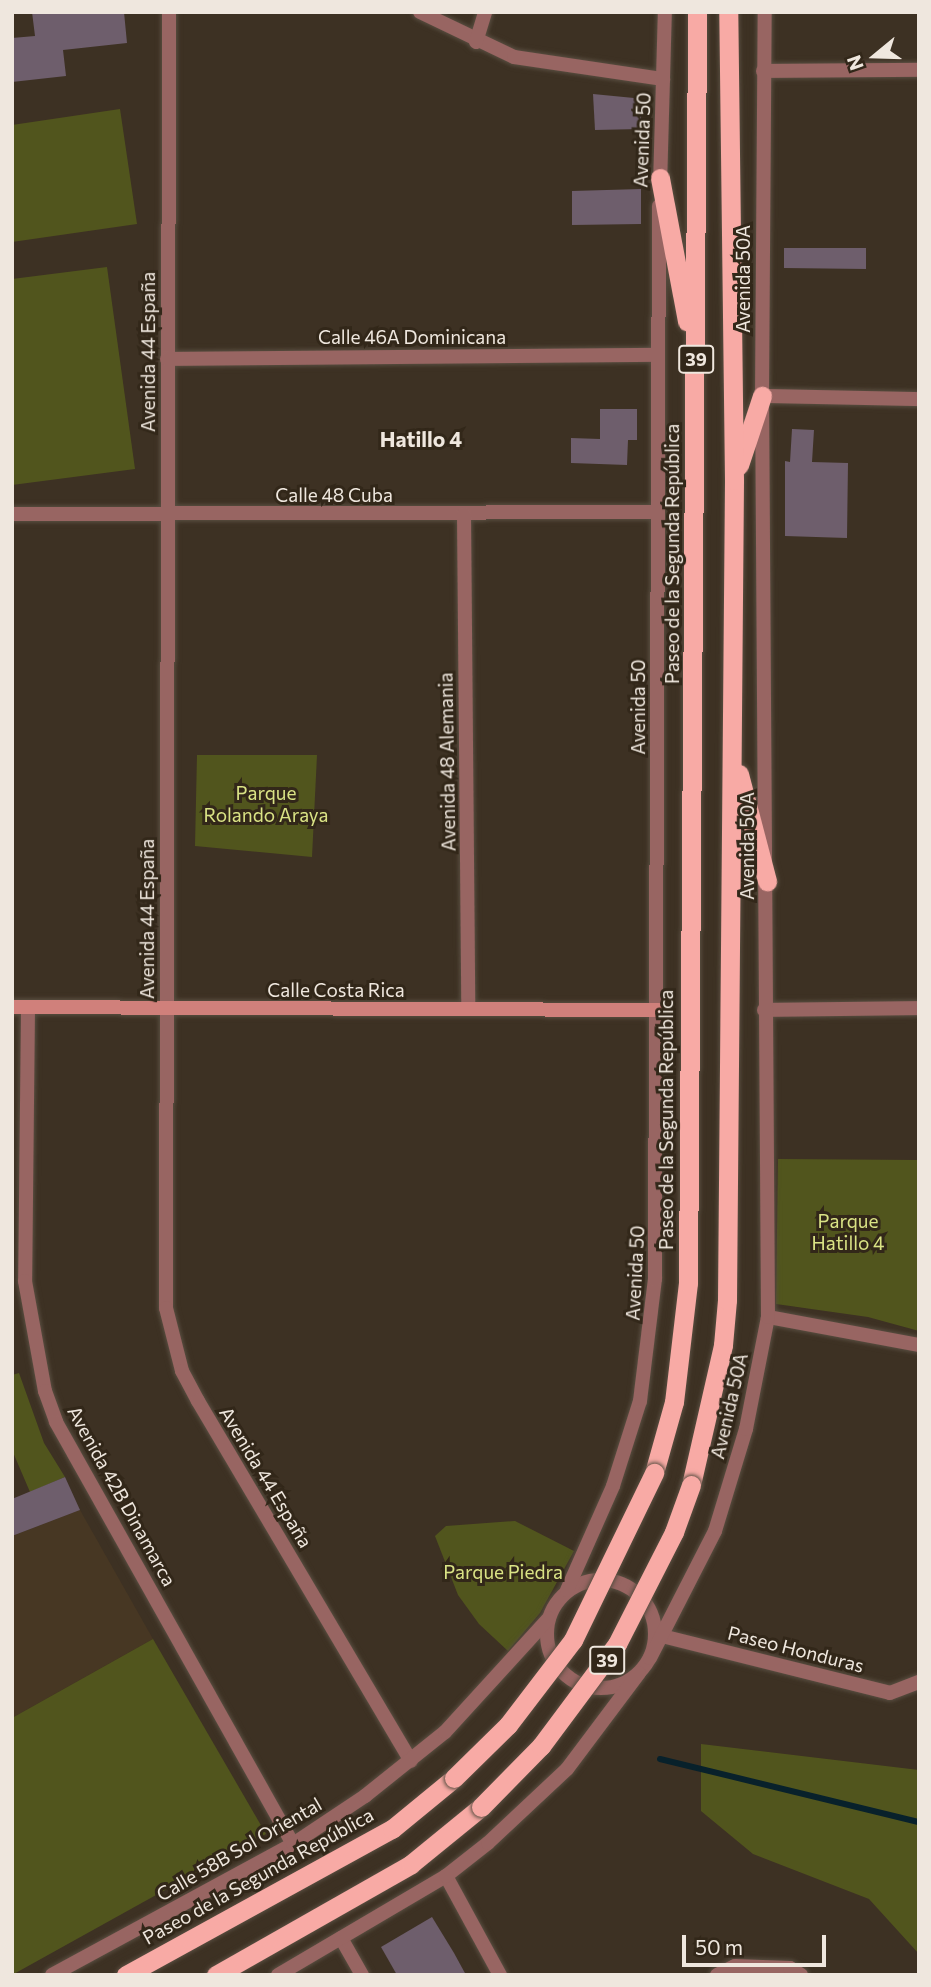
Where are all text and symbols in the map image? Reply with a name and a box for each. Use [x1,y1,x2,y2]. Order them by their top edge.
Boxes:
north arrow [840,21,910,91]
text: N [841,53,868,73]
street label: Avenida 50 [629,92,655,188]
street label: Avenida 50A [732,225,754,333]
street label: Avenida 44 España [137,272,159,432]
street label: Calle 46A Dominicana [318,326,506,348]
road number: 39 [677,344,715,374]
street label: Paseo de la Segunda República [661,424,683,684]
district label: Hatillo 4 [380,426,462,452]
street label: Calle 48 Cuba [275,484,393,506]
street label: Avenida 50 [627,659,649,755]
street label: Avenida 48 Alemania [434,672,460,852]
park label: Parque Rolando Araya [204,782,328,826]
street label: Avenida 50A [736,792,758,900]
street label: Avenida 44 España [136,839,158,999]
street label: Calle Costa Rica [267,979,405,1001]
street label: Paseo de la Segunda República [655,990,677,1250]
park label: Parque Hatillo 4 [812,1210,884,1254]
street label: Avenida 50 [621,1225,649,1321]
street label: Avenida 50A [706,1351,752,1461]
street label: Avenida 42B Dinamarca [63,1402,181,1590]
street label: Avenida 44 España [215,1402,317,1552]
park label: Parque Piedra [443,1561,563,1583]
street label: Paseo Honduras [726,1621,866,1677]
road number: 39 [588,1646,626,1674]
street label: Calle 58B Sol Oriental [152,1792,326,1906]
street label: Paseo de la Segunda República [139,1803,377,1949]
scale bar [686,1920,830,1964]
text: 50 m [695,1934,743,1959]

